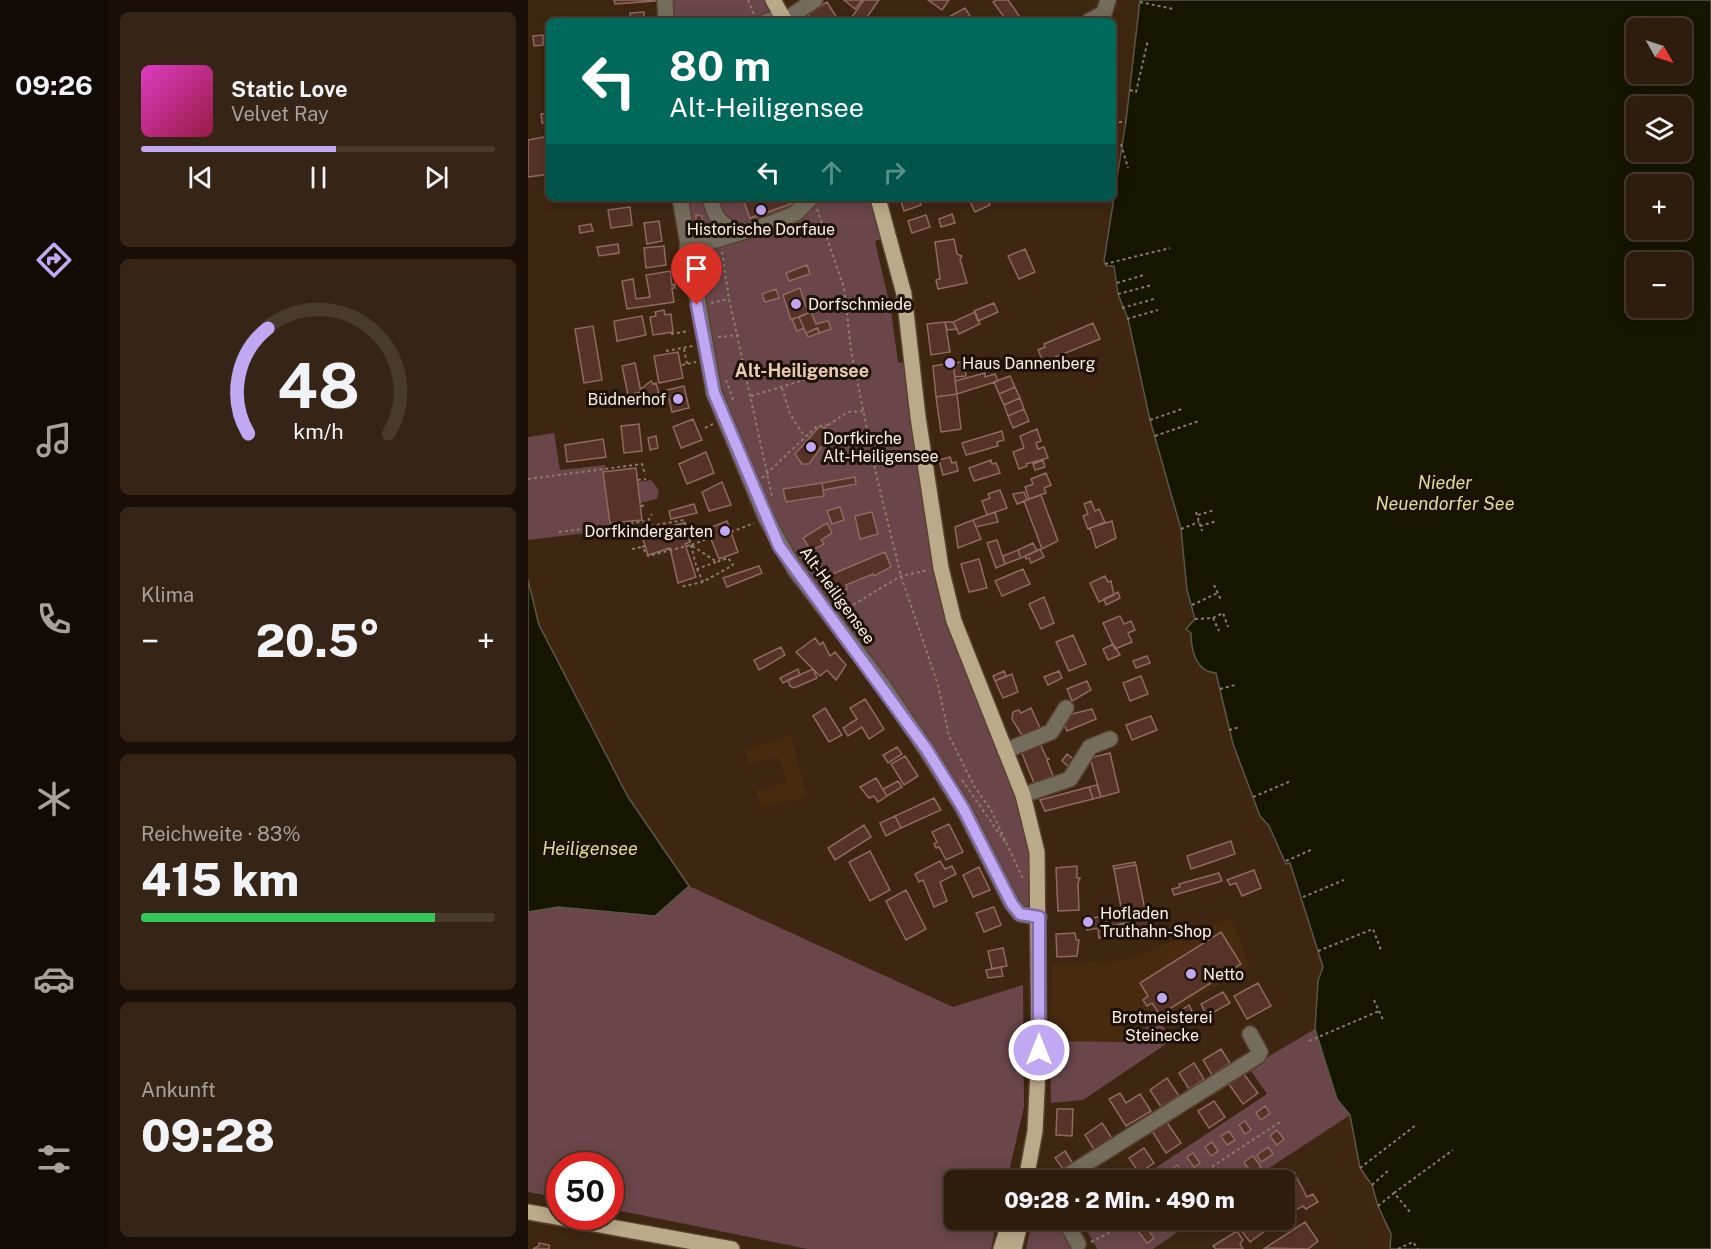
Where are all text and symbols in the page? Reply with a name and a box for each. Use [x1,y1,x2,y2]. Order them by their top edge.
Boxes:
north arrow [1626,18,1692,84]
map controls [1626,18,1692,318]
text: 80 m [669,41,771,90]
icon: left [570,42,648,120]
text: 09:26 [15,69,93,101]
text: Static Love [231,76,348,102]
text: Alt-Heiligensee [669,91,864,123]
button: layers [1626,96,1692,162]
text: Velvet Ray [231,102,329,126]
icon: left [752,156,785,189]
icon: ahead [815,156,848,189]
icon: right [878,156,911,189]
icon: previous [184,161,217,194]
icon: pause [302,161,335,194]
icon: next [420,161,453,194]
button: + [1626,174,1692,240]
marker: Historische Dorfaue [754,203,768,217]
place label: Historische Dorfaue [687,220,835,239]
icon: directions [33,239,75,281]
pin [671,243,722,305]
icon: arrive [680,252,713,285]
button: − [1626,252,1692,318]
place label: Dorfschmiede [808,295,912,314]
marker: Dorfschmiede [789,297,803,311]
text: 48 [277,349,359,422]
place label: Haus Dannenberg [962,354,1096,373]
marker: Haus Dannenberg [943,356,957,370]
district label: Alt-Heiligensee [735,360,869,381]
place label: Büdnerhof [587,390,666,409]
marker: Büdnerhof [671,392,685,406]
icon: music [33,419,75,461]
text: km/h [293,420,343,445]
place label: Dorfkirche Alt-Heiligensee [823,429,939,466]
marker: Dorfkirche Alt-Heiligensee [804,440,818,454]
water label: Nieder Neuendorfer See [1376,472,1515,514]
place label: Dorfkindergarten [584,522,713,541]
marker: Dorfkindergarten [718,524,732,538]
street label: Alt-Heiligensee [796,543,879,648]
text: Klima [141,583,194,607]
icon: phone [33,598,75,640]
text: 20.5° [256,614,380,667]
text: − [141,622,159,660]
text: + [477,622,495,660]
icon: climate [33,778,75,820]
text: Reichweite · 83% [141,822,300,846]
water label: Heiligensee [542,838,638,859]
text: 415 km [141,853,299,906]
place label: Hofladen Truthahn-Shop [1100,904,1211,941]
marker: Hofladen Truthahn-Shop [1081,915,1095,929]
icon: car [33,958,75,1000]
place label: Netto [1203,965,1244,984]
marker: Netto [1184,967,1198,981]
marker: Brotmeisterei Steinecke [1155,991,1169,1005]
place label: Brotmeisterei Steinecke [1112,1008,1212,1045]
position arrow [1007,1018,1071,1082]
text: Ankunft [141,1078,216,1102]
text: 09:28 [141,1109,275,1162]
icon: filters [33,1138,75,1180]
speed limit sign: 50 [546,1152,624,1230]
text: 09:28 · 2 Min. · 490 m [1004,1187,1235,1213]

